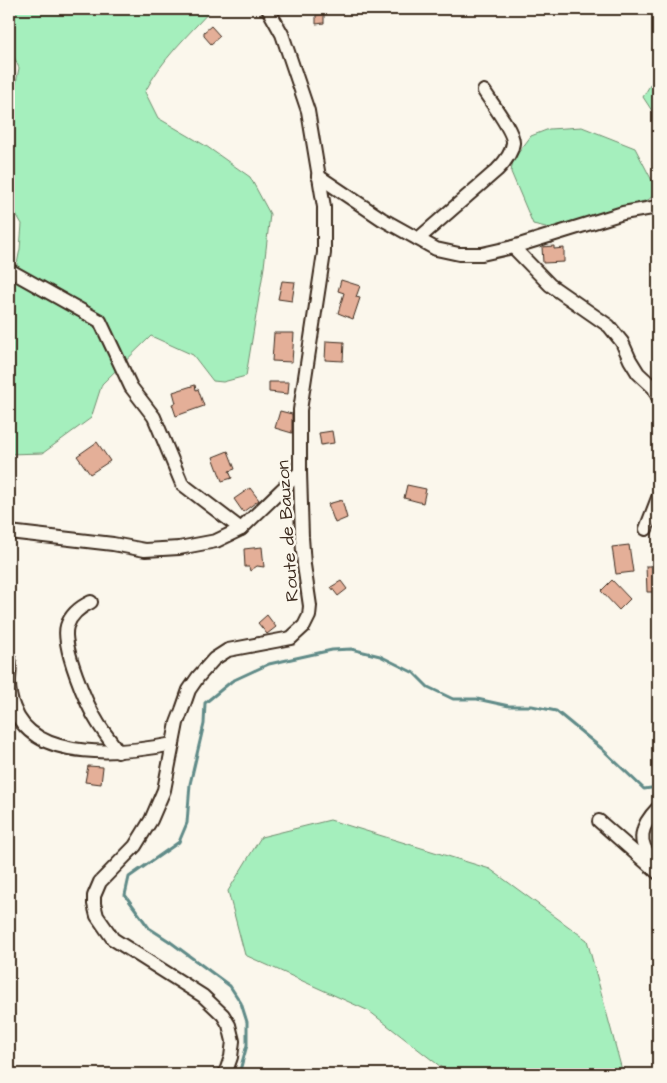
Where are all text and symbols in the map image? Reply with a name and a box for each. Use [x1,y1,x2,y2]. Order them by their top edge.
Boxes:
street label: Route de Bauzon [270,459,305,602]

